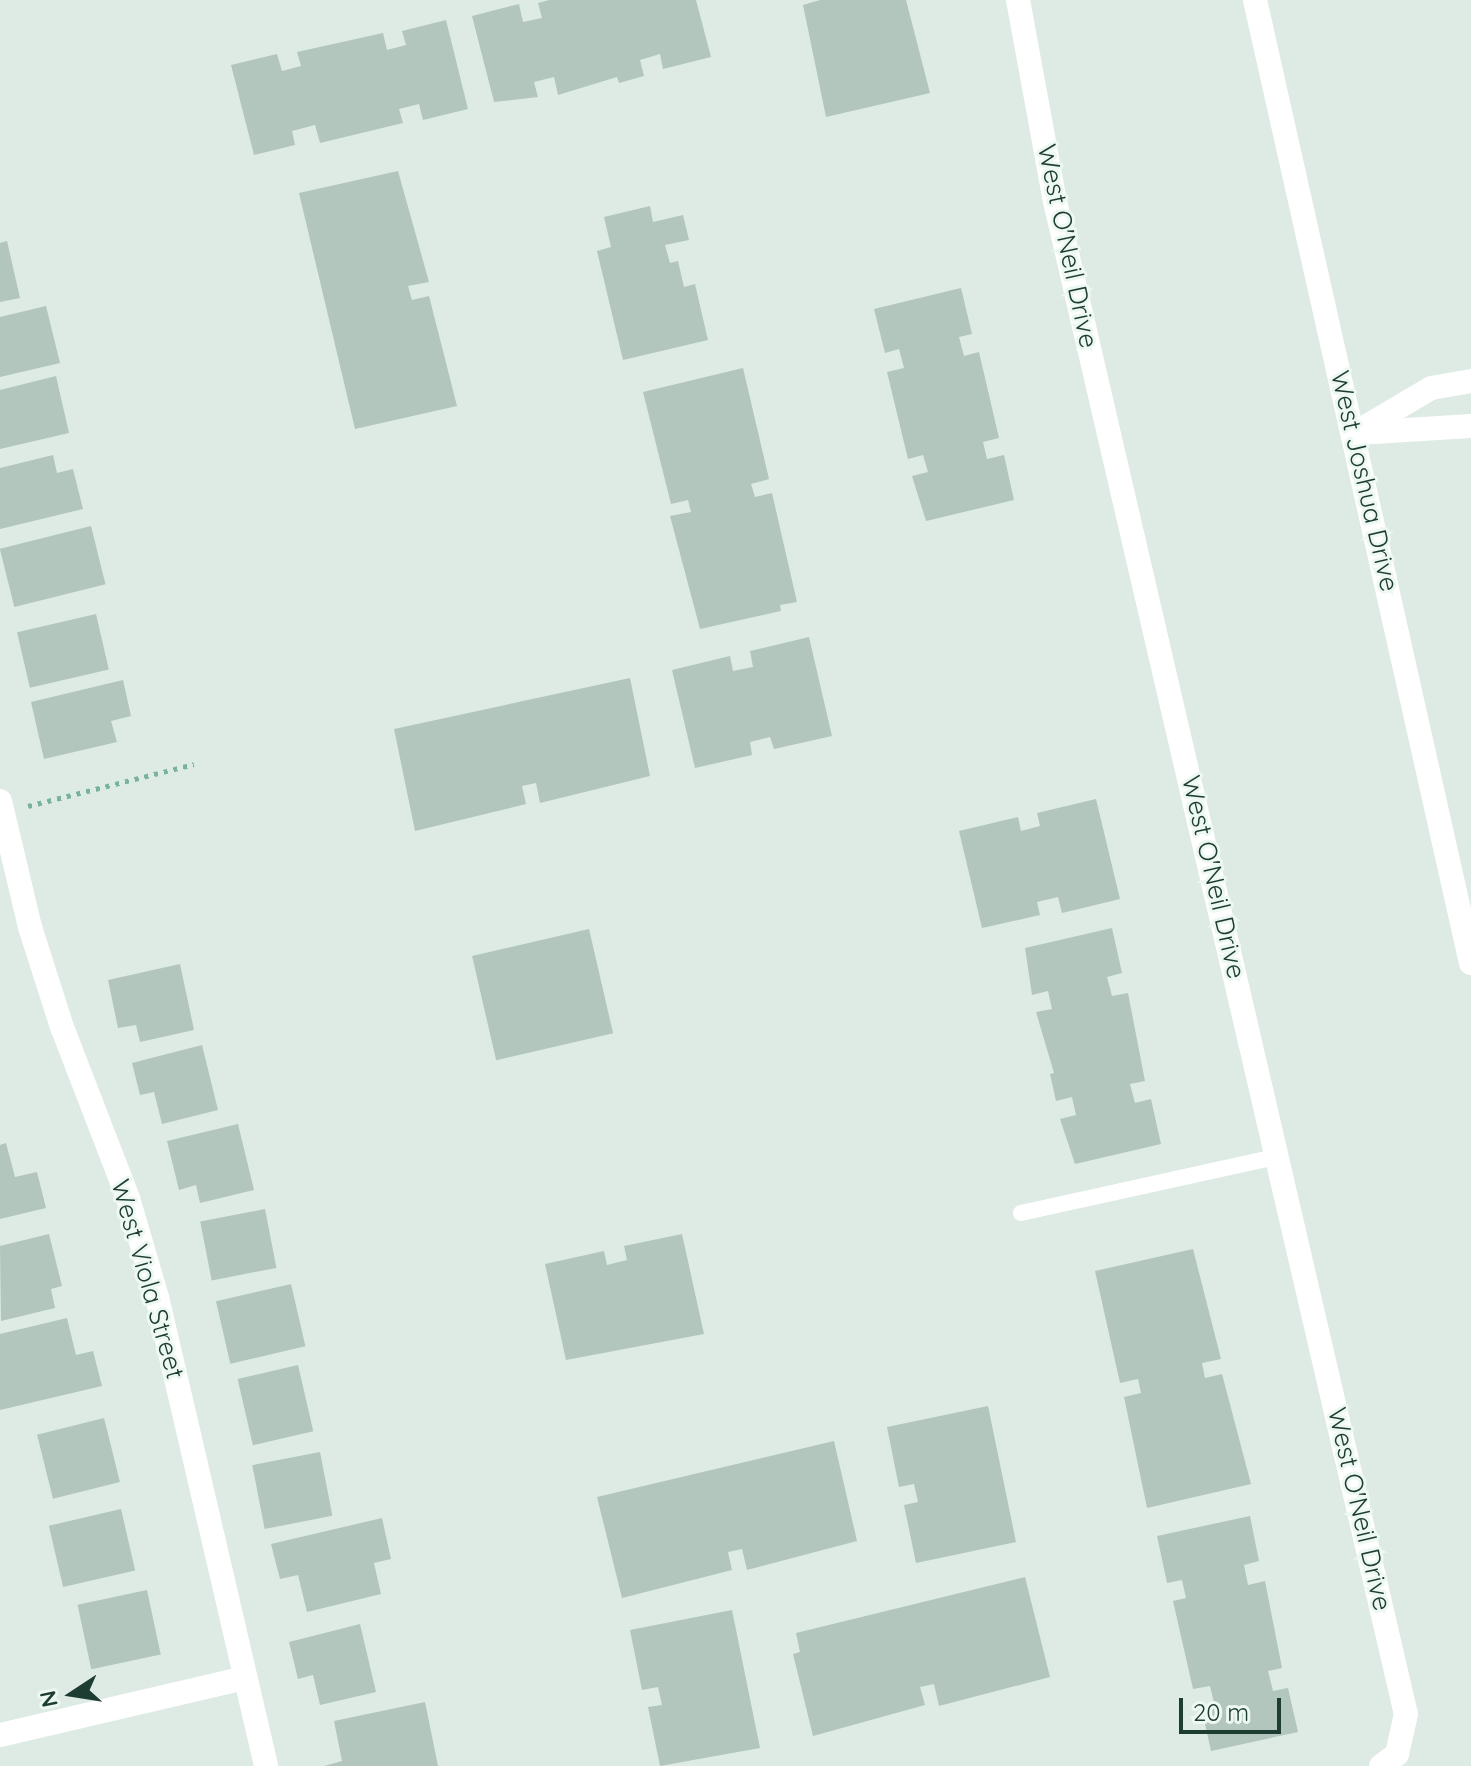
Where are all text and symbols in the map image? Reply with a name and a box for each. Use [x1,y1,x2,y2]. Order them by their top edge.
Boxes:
street label: West O'Neil Drive [1031,141,1105,351]
street label: West Joshua Drive [1324,368,1406,594]
street label: West O'Neil Drive [1175,772,1253,982]
street label: West Viola Street [105,1176,191,1382]
street label: West O'Neil Drive [1321,1404,1399,1614]
north arrow [32,1654,112,1734]
scale bar [1183,1682,1285,1732]
text: N [33,1688,64,1710]
text: 20 m [1193,1697,1249,1727]

